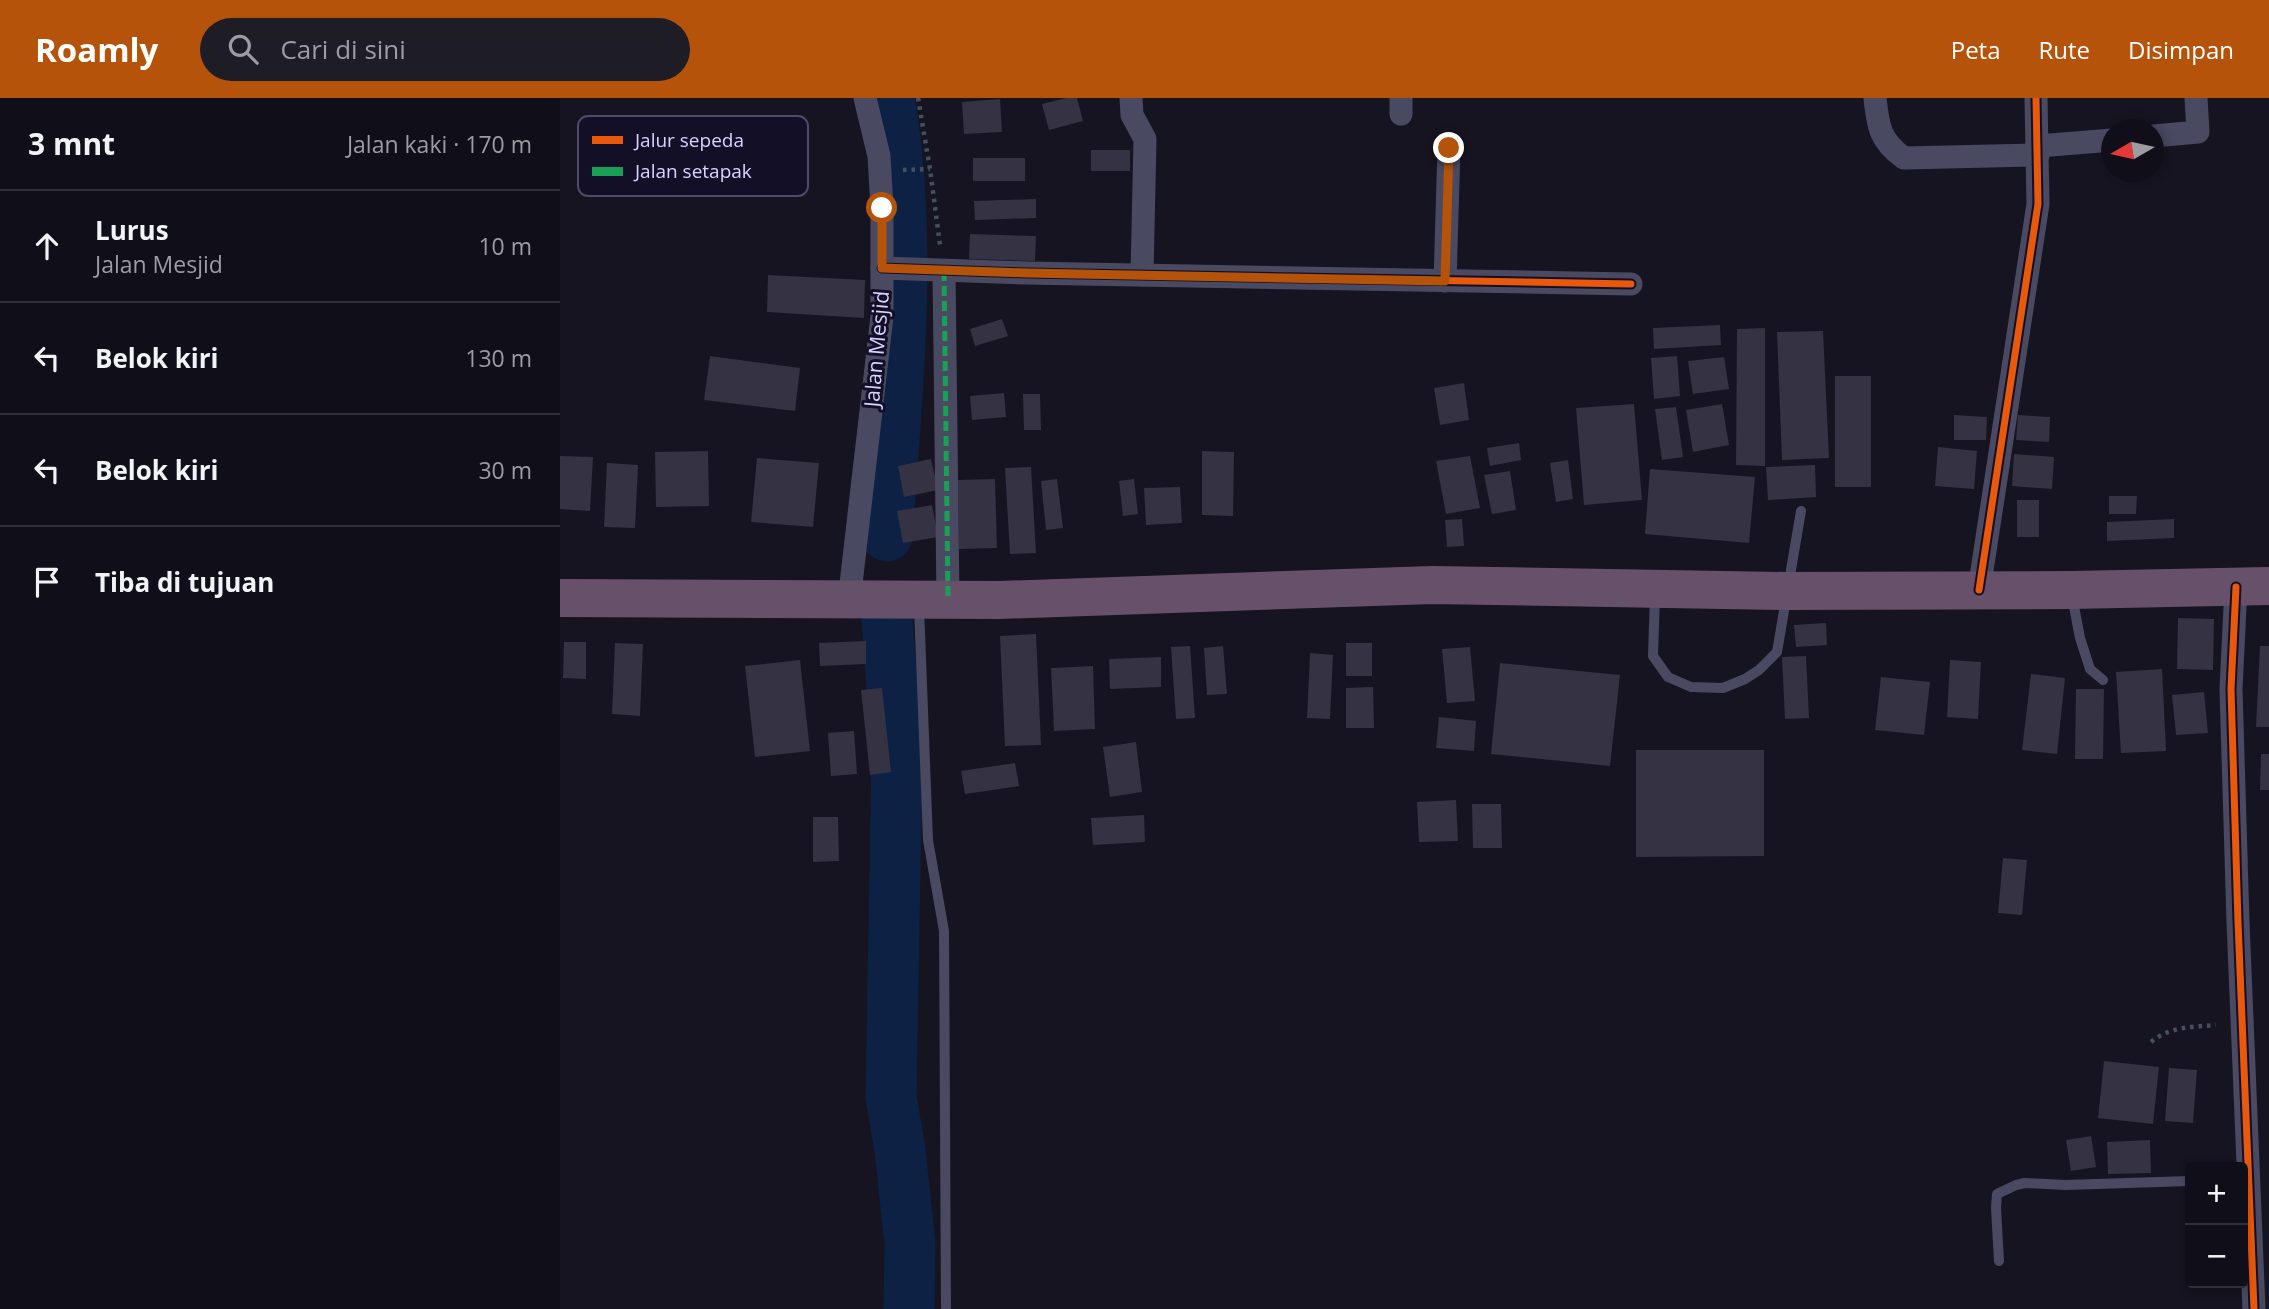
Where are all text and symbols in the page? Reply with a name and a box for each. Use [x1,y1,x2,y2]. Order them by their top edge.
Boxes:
search box [200,18,690,81]
text: Roamly [35,27,158,72]
icon: search [224,30,262,68]
text: Cari di sini [280,31,406,67]
text: Peta [1951,33,2001,66]
text: Rute [2039,33,2090,66]
text: Disimpan [2128,33,2234,66]
legend [578,116,808,196]
north arrow [2101,119,2164,182]
text: 3 mnt [28,123,115,164]
text: Jalur sepeda [633,127,744,153]
text: Jalan kaki · 170 m [347,128,532,160]
route end [1433,132,1464,163]
text: Jalan setapak [633,158,752,184]
route start [866,192,897,223]
text: Lurus [95,212,169,248]
icon: ahead [28,227,66,265]
text: 10 m [478,230,532,262]
text: Jalan Mesjid [95,248,223,280]
street label: Jalan Mesjid [857,290,895,410]
icon: left [28,339,66,377]
text: Belok kiri [95,340,219,376]
text: 130 m [465,342,532,374]
icon: left [28,451,66,489]
text: Belok kiri [95,452,219,488]
text: 30 m [478,454,532,486]
icon: arrive [28,563,66,601]
text: Tiba di tujuan [95,564,274,600]
map controls [2185,1162,2248,1288]
button: + [2185,1162,2248,1225]
button: − [2185,1225,2248,1288]

